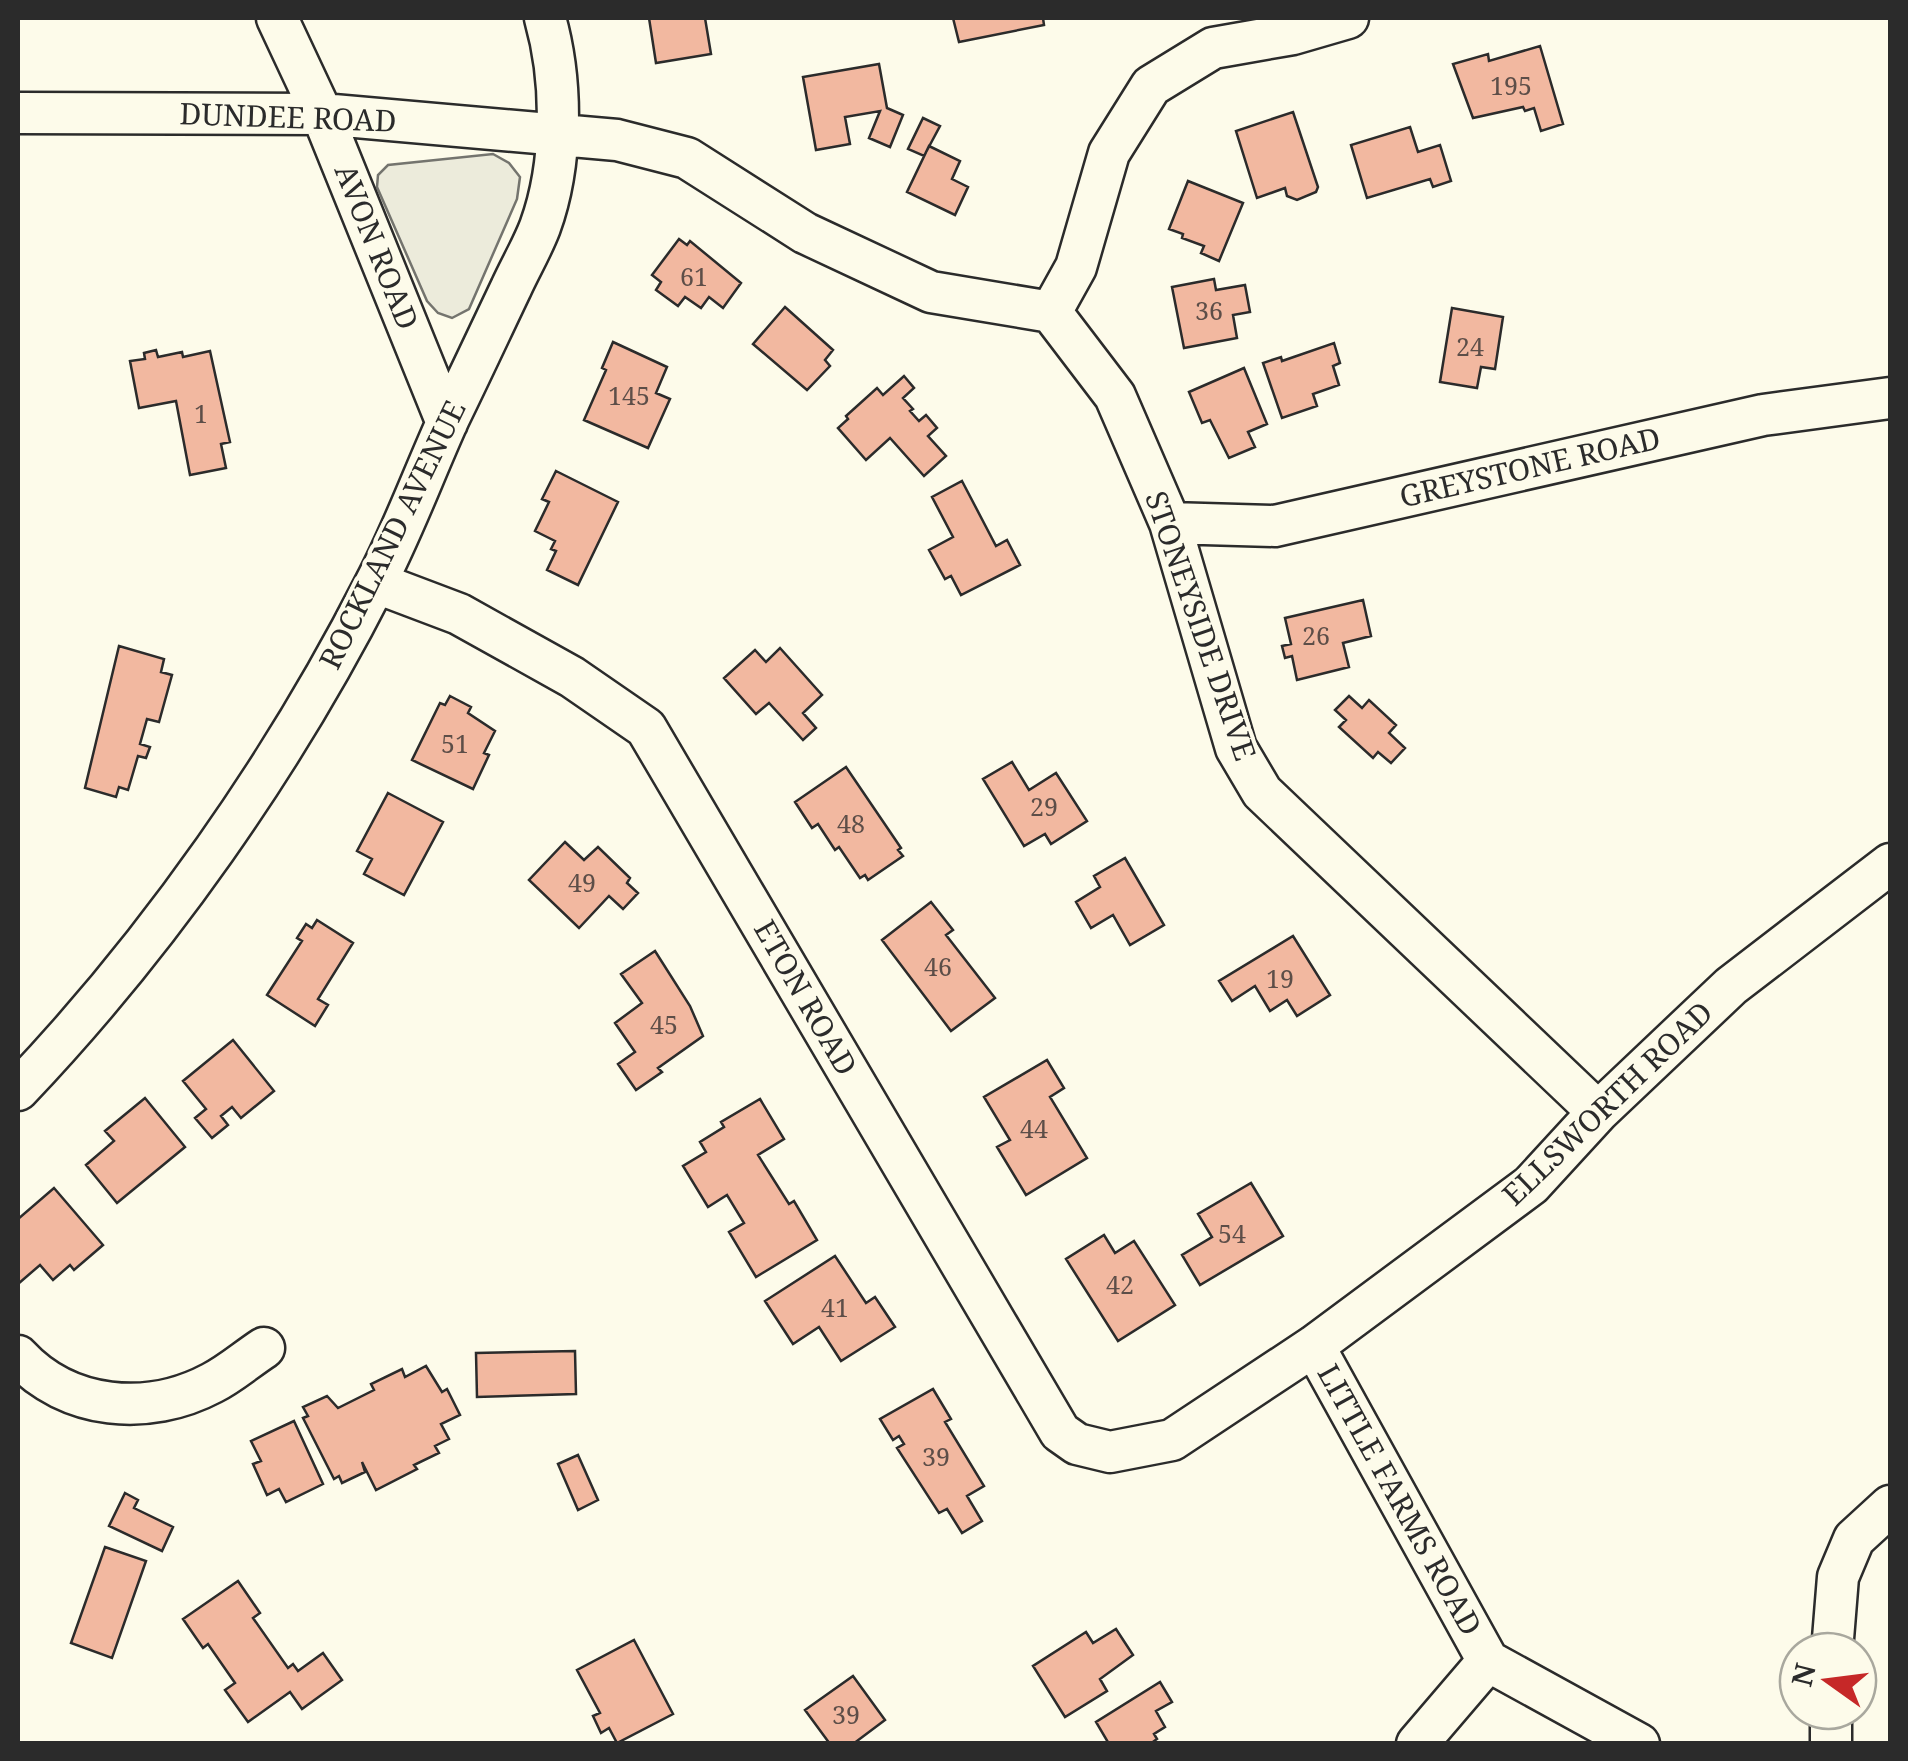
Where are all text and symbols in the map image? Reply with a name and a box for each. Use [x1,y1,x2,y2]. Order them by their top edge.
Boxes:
house number: 195 [1490,68,1532,102]
street label: DUNDEE ROAD [179,92,397,141]
street label: AVON ROAD [326,158,429,335]
house number: 61 [680,259,708,293]
house number: 36 [1195,293,1223,327]
house number: 24 [1456,329,1484,363]
house number: 145 [608,378,650,412]
street label: ROCKLAND AVENUE [309,393,474,675]
house number: 1 [194,396,208,430]
street label: GREYSTONE ROAD [1395,417,1664,516]
street label: STONEYSIDE DRIVE [1136,486,1267,765]
house number: 26 [1302,618,1330,652]
house number: 51 [441,726,469,760]
house number: 29 [1030,789,1058,823]
house number: 48 [837,806,865,840]
house number: 49 [568,865,596,899]
street label: ETON ROAD [745,912,867,1082]
house number: 46 [924,949,952,983]
house number: 19 [1266,961,1294,995]
street label: ELLSWORTH ROAD [1493,992,1721,1214]
house number: 45 [650,1007,678,1041]
house number: 44 [1020,1111,1048,1145]
house number: 54 [1218,1216,1246,1250]
house number: 42 [1106,1267,1134,1301]
house number: 41 [821,1290,849,1324]
street label: LITTLE FARMS ROAD [1309,1356,1492,1642]
house number: 39 [922,1439,950,1473]
north arrow [1778,1631,1878,1731]
text: N [1782,1659,1824,1690]
house number: 39 [832,1697,860,1731]

